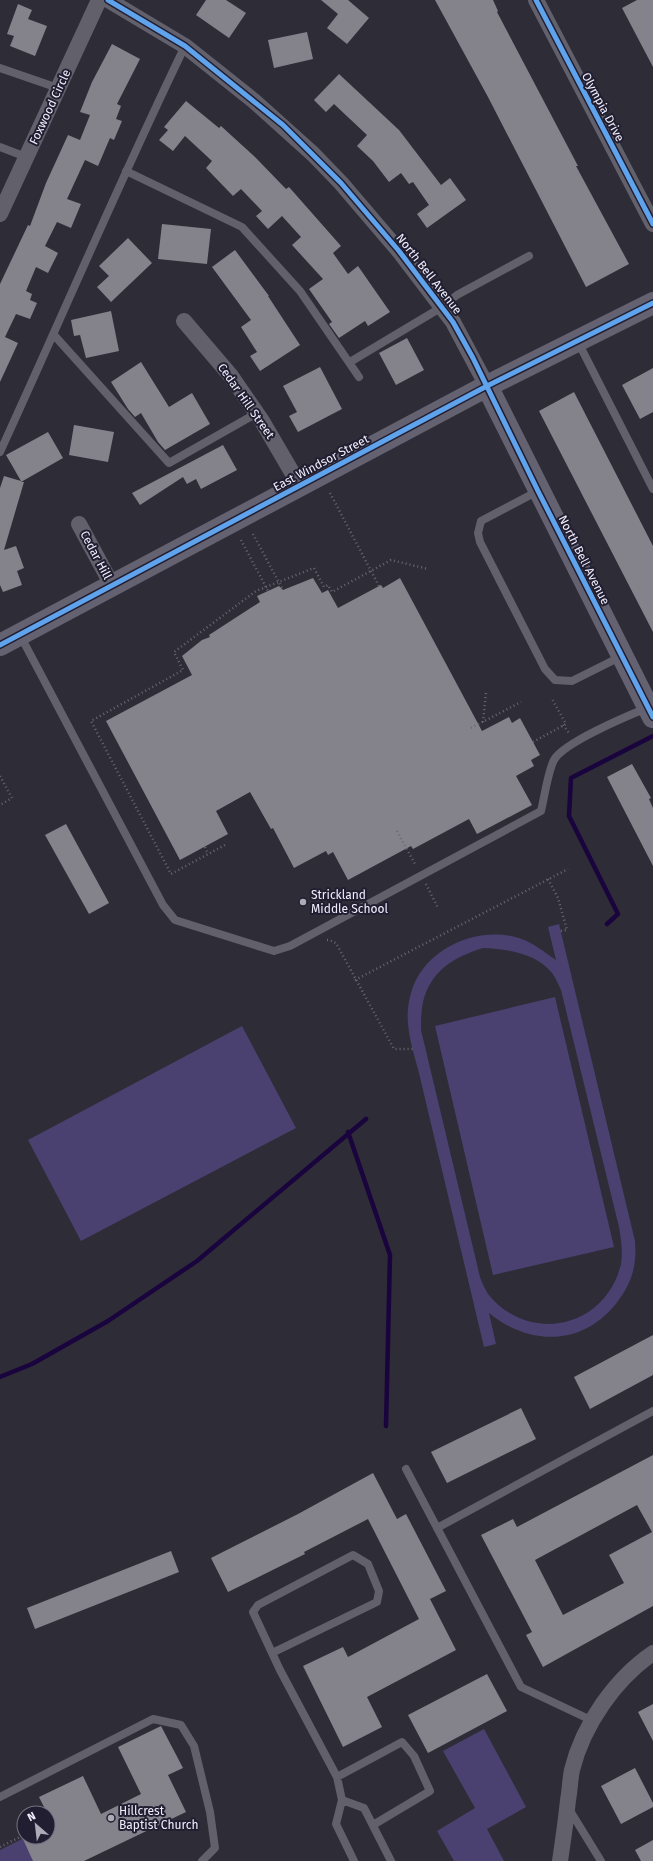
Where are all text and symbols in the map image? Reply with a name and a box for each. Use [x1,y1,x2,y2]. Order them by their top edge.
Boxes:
street label: Foxwood Circle [26,67,74,147]
street label: Olympia Drive [579,70,627,144]
street label: North Bell Avenue [393,231,465,317]
street label: Cedar Hill Street [215,361,278,442]
street label: East Windsor Street [271,432,372,494]
street label: North Bell Avenue [555,513,613,607]
street label: Cedar Hill [77,528,115,582]
place label: Strickland Middle School [311,888,389,916]
marker: Strickland Middle School [298,897,308,907]
place label: Hillcrest Baptist Church [119,1804,198,1832]
north arrow [16,1805,56,1845]
text: N [25,1809,38,1824]
marker: Hillcrest Baptist Church [106,1813,116,1823]

